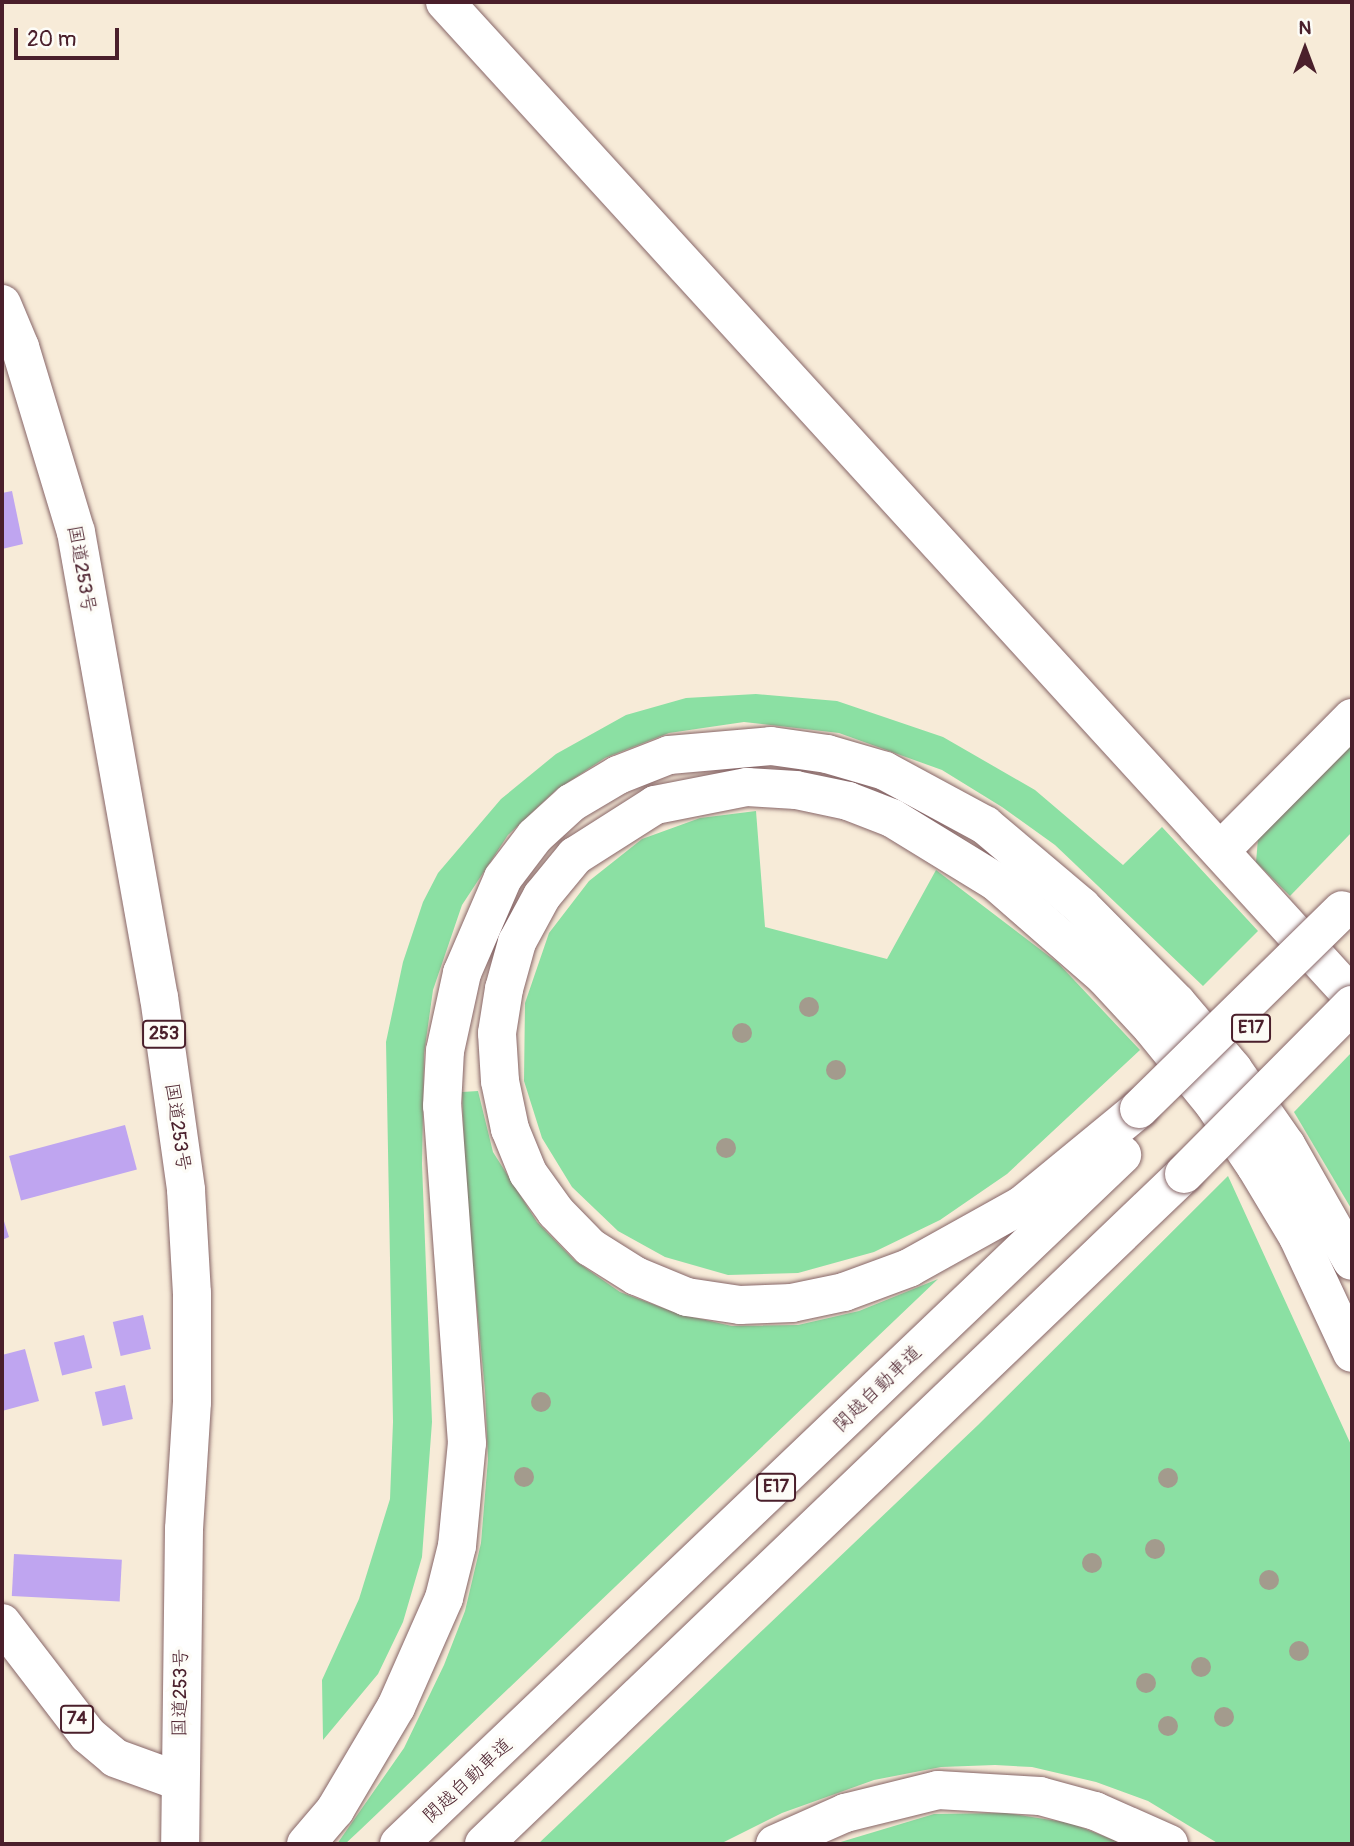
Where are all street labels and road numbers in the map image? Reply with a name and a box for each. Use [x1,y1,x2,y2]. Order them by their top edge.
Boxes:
street label: 国道253号 [62,523,100,615]
road number: E17 [1230,1014,1272,1042]
road number: 253 [141,1020,187,1049]
street label: 国道253号 [160,1082,194,1172]
street label: 関越自動車道 [829,1341,927,1437]
road number: E17 [755,1472,797,1502]
street label: 国道253号 [169,1649,193,1737]
road number: 74 [60,1704,94,1734]
street label: 関越自動車道 [419,1734,517,1828]

